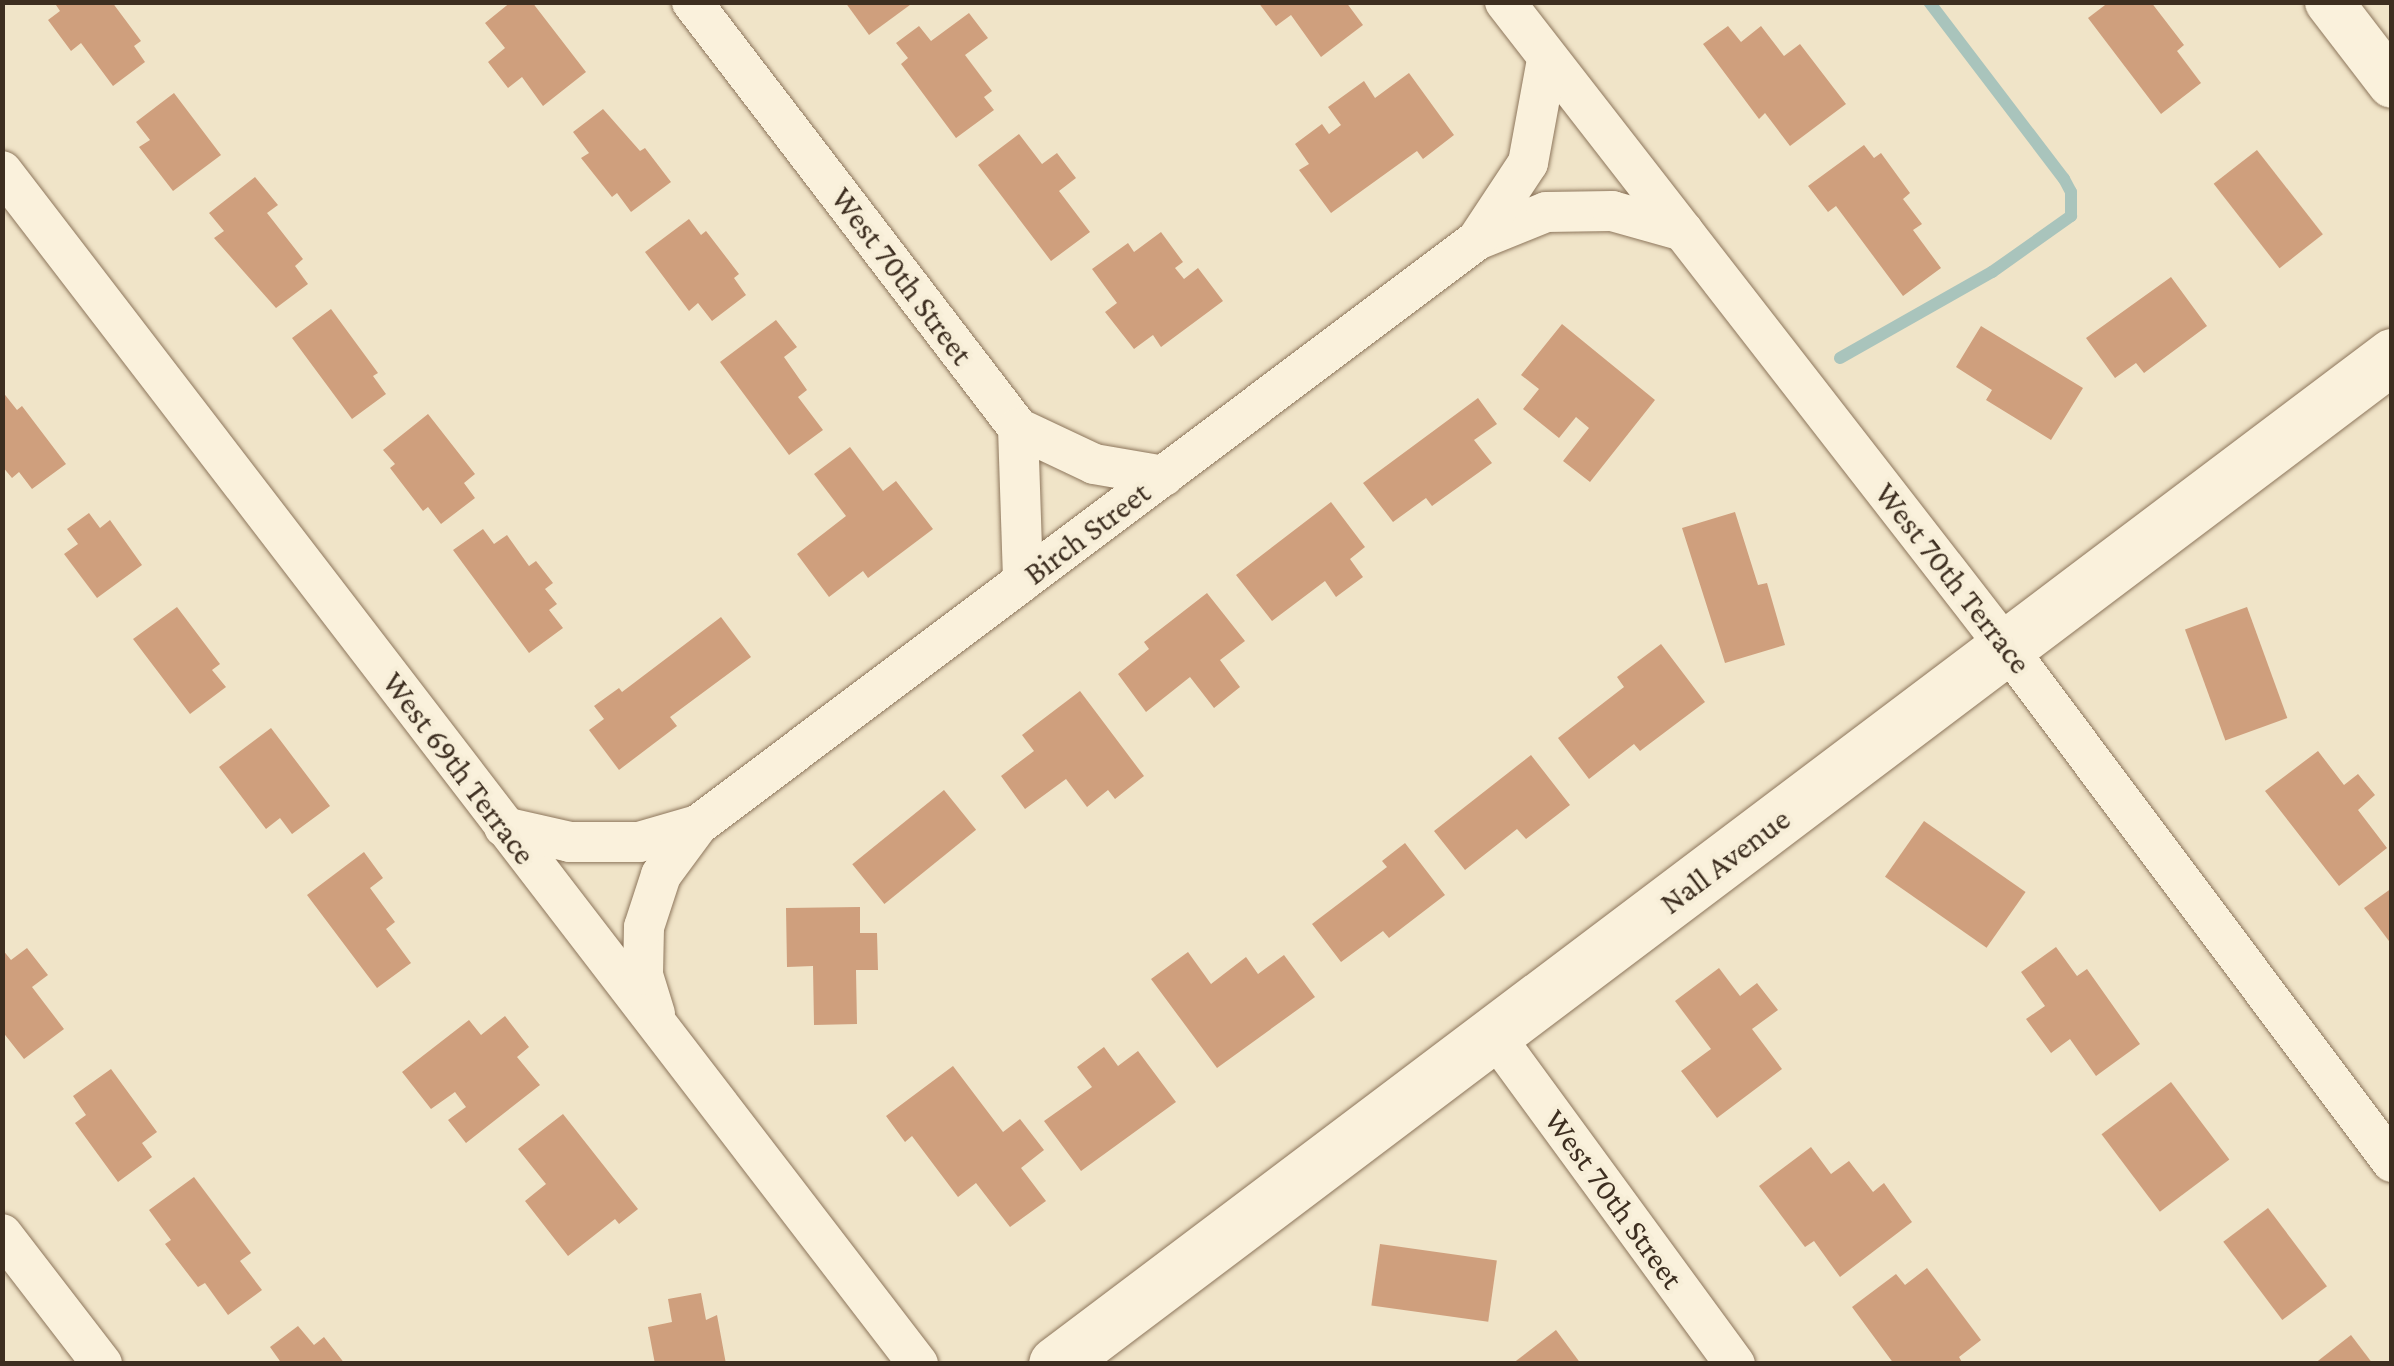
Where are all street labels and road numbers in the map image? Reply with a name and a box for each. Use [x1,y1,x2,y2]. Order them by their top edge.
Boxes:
street label: West 70th Street [823,180,981,372]
street label: Birch Street [1016,473,1158,593]
street label: West 70th Terrace [1867,475,2039,681]
street label: West 69th Terrace [374,664,544,872]
street label: Nall Avenue [1652,800,1798,922]
street label: West 70th Street [1536,1102,1692,1296]

